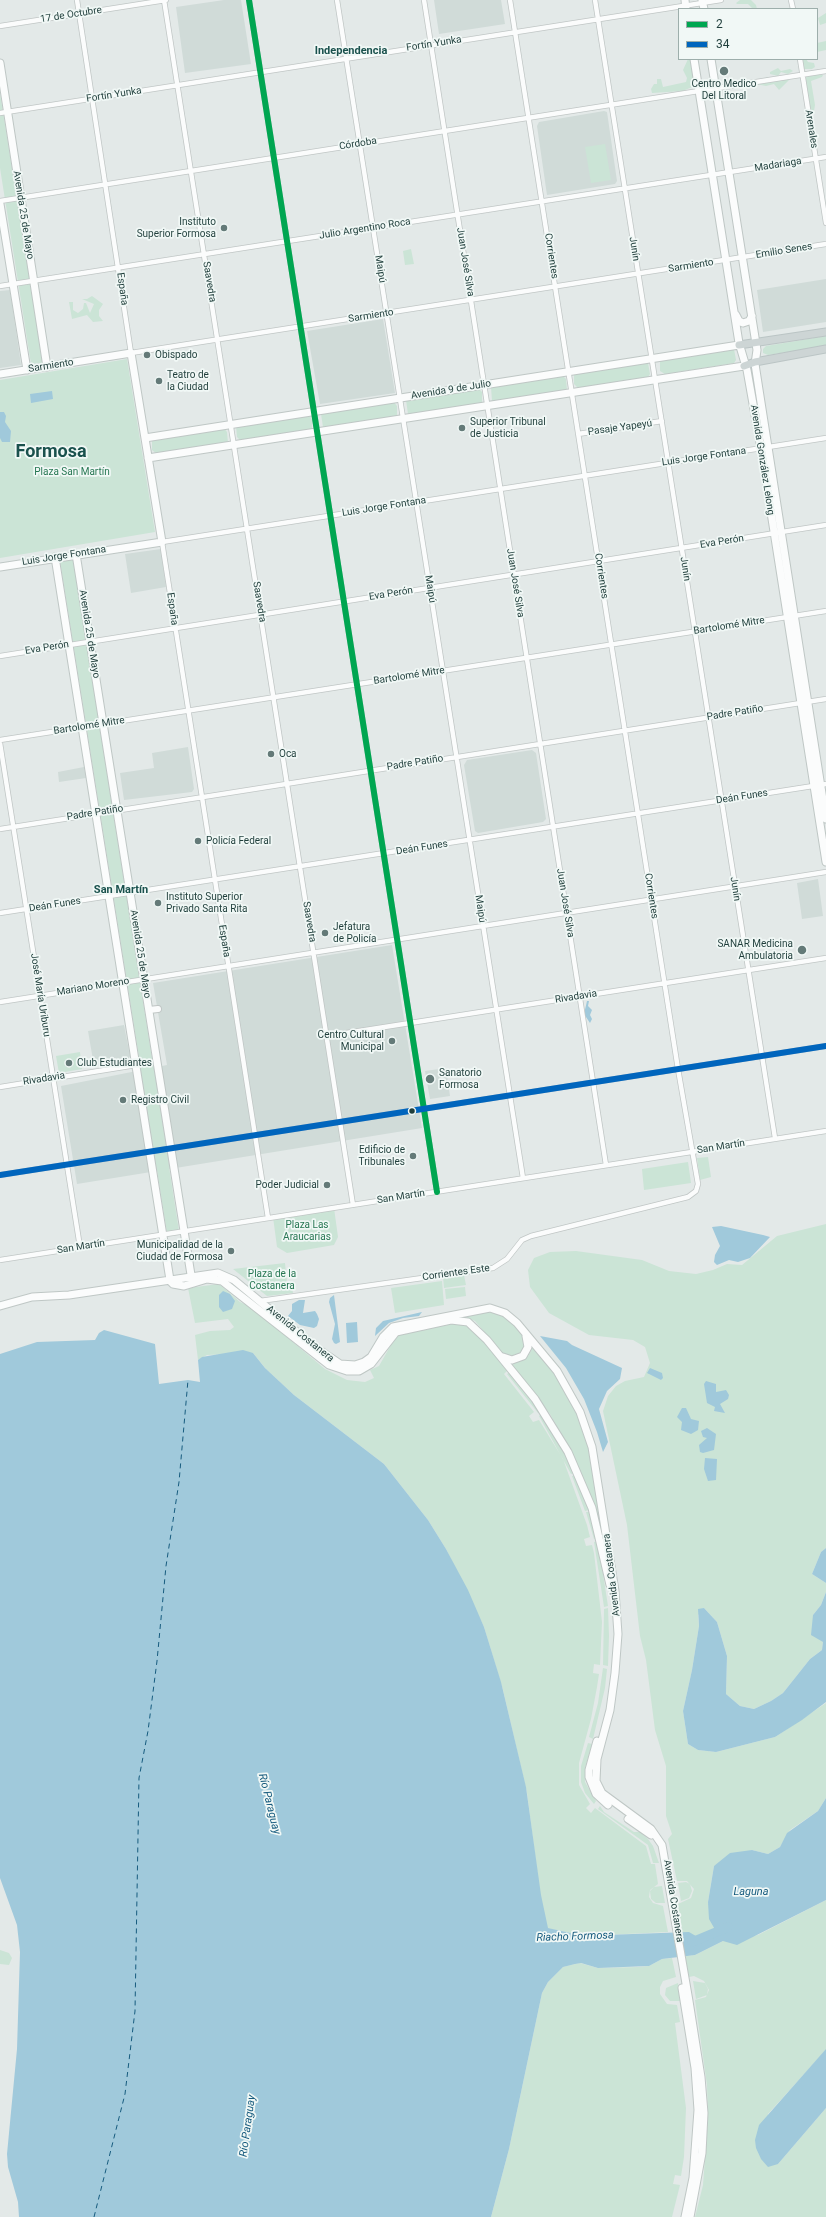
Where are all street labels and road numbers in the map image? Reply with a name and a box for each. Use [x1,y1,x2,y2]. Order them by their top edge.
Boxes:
street label: 17 de Octubre [39,4,103,26]
street label: Fortín Yunka [405,34,463,54]
street label: Fortín Yunka [85,85,143,105]
street label: Arenales [802,109,820,149]
street label: Córdoba [338,135,378,153]
street label: Madariaga [754,155,802,175]
street label: Avenida 25 de Mayo [10,170,36,260]
street label: Julio Argentino Roca [318,216,412,242]
street label: Juan José Silva [454,227,476,297]
street label: Corrientes [541,232,561,280]
street label: Junín [626,236,642,262]
street label: Emilio Senes [755,241,813,261]
street label: Maipú [372,254,388,284]
street label: Sarmiento [668,257,714,275]
street label: Saavedra [200,261,218,303]
street label: España [114,272,130,306]
street label: Sarmiento [348,307,394,325]
street label: Sarmiento [28,357,74,375]
street label: Avenida 9 de Julio [410,378,492,402]
street label: Avenida González Lelong [747,404,777,516]
street label: Pasaje Yapeyú [587,418,653,438]
street label: Luis Jorge Fontana [661,445,747,469]
street label: Luis Jorge Fontana [341,494,427,520]
street label: Eva Perón [699,533,745,551]
street label: Luis Jorge Fontana [21,543,107,569]
street label: Juan José Silva [504,548,526,618]
street label: Corrientes [591,552,611,600]
street label: Junín [677,556,693,582]
street label: Maipú [422,574,438,604]
street label: Saavedra [250,581,268,623]
street label: Eva Perón [368,585,414,603]
street label: Avenida 25 de Mayo [76,589,102,679]
street label: España [164,592,180,626]
street label: Bartolomé Mitre [693,614,765,638]
street label: Eva Perón [24,639,70,657]
street label: Bartolomé Mitre [373,664,445,688]
street label: Padre Patiño [706,703,764,723]
street label: Bartolomé Mitre [53,714,125,738]
street label: Padre Patiño [386,753,444,773]
street label: Deán Funes [715,787,769,807]
street label: Padre Patiño [66,803,124,823]
street label: Deán Funes [395,838,449,858]
street label: Juan José Silva [554,868,576,938]
street label: Corrientes [641,872,661,920]
street label: Junín [727,876,743,902]
street label: Maipú [472,894,488,924]
street label: Deán Funes [28,895,82,915]
street label: Saavedra [300,901,318,943]
street label: Avenida 25 de Mayo [127,909,153,999]
street label: España [216,924,232,958]
street label: José María Uriburu [27,952,53,1038]
street label: Mariano Moreno [56,975,130,999]
street label: Rivadavia [554,988,598,1006]
street label: Rivadavia [22,1070,66,1088]
street label: San Martín [696,1137,746,1157]
street label: San Martín [376,1187,426,1207]
street label: San Martín [56,1237,106,1257]
street label: Corrientes Este [422,1262,490,1284]
street label: Avenida Costanera [264,1303,336,1365]
street label: Avenida Costanera [601,1533,623,1617]
street label: Avenida Costanera [661,1859,685,1943]

